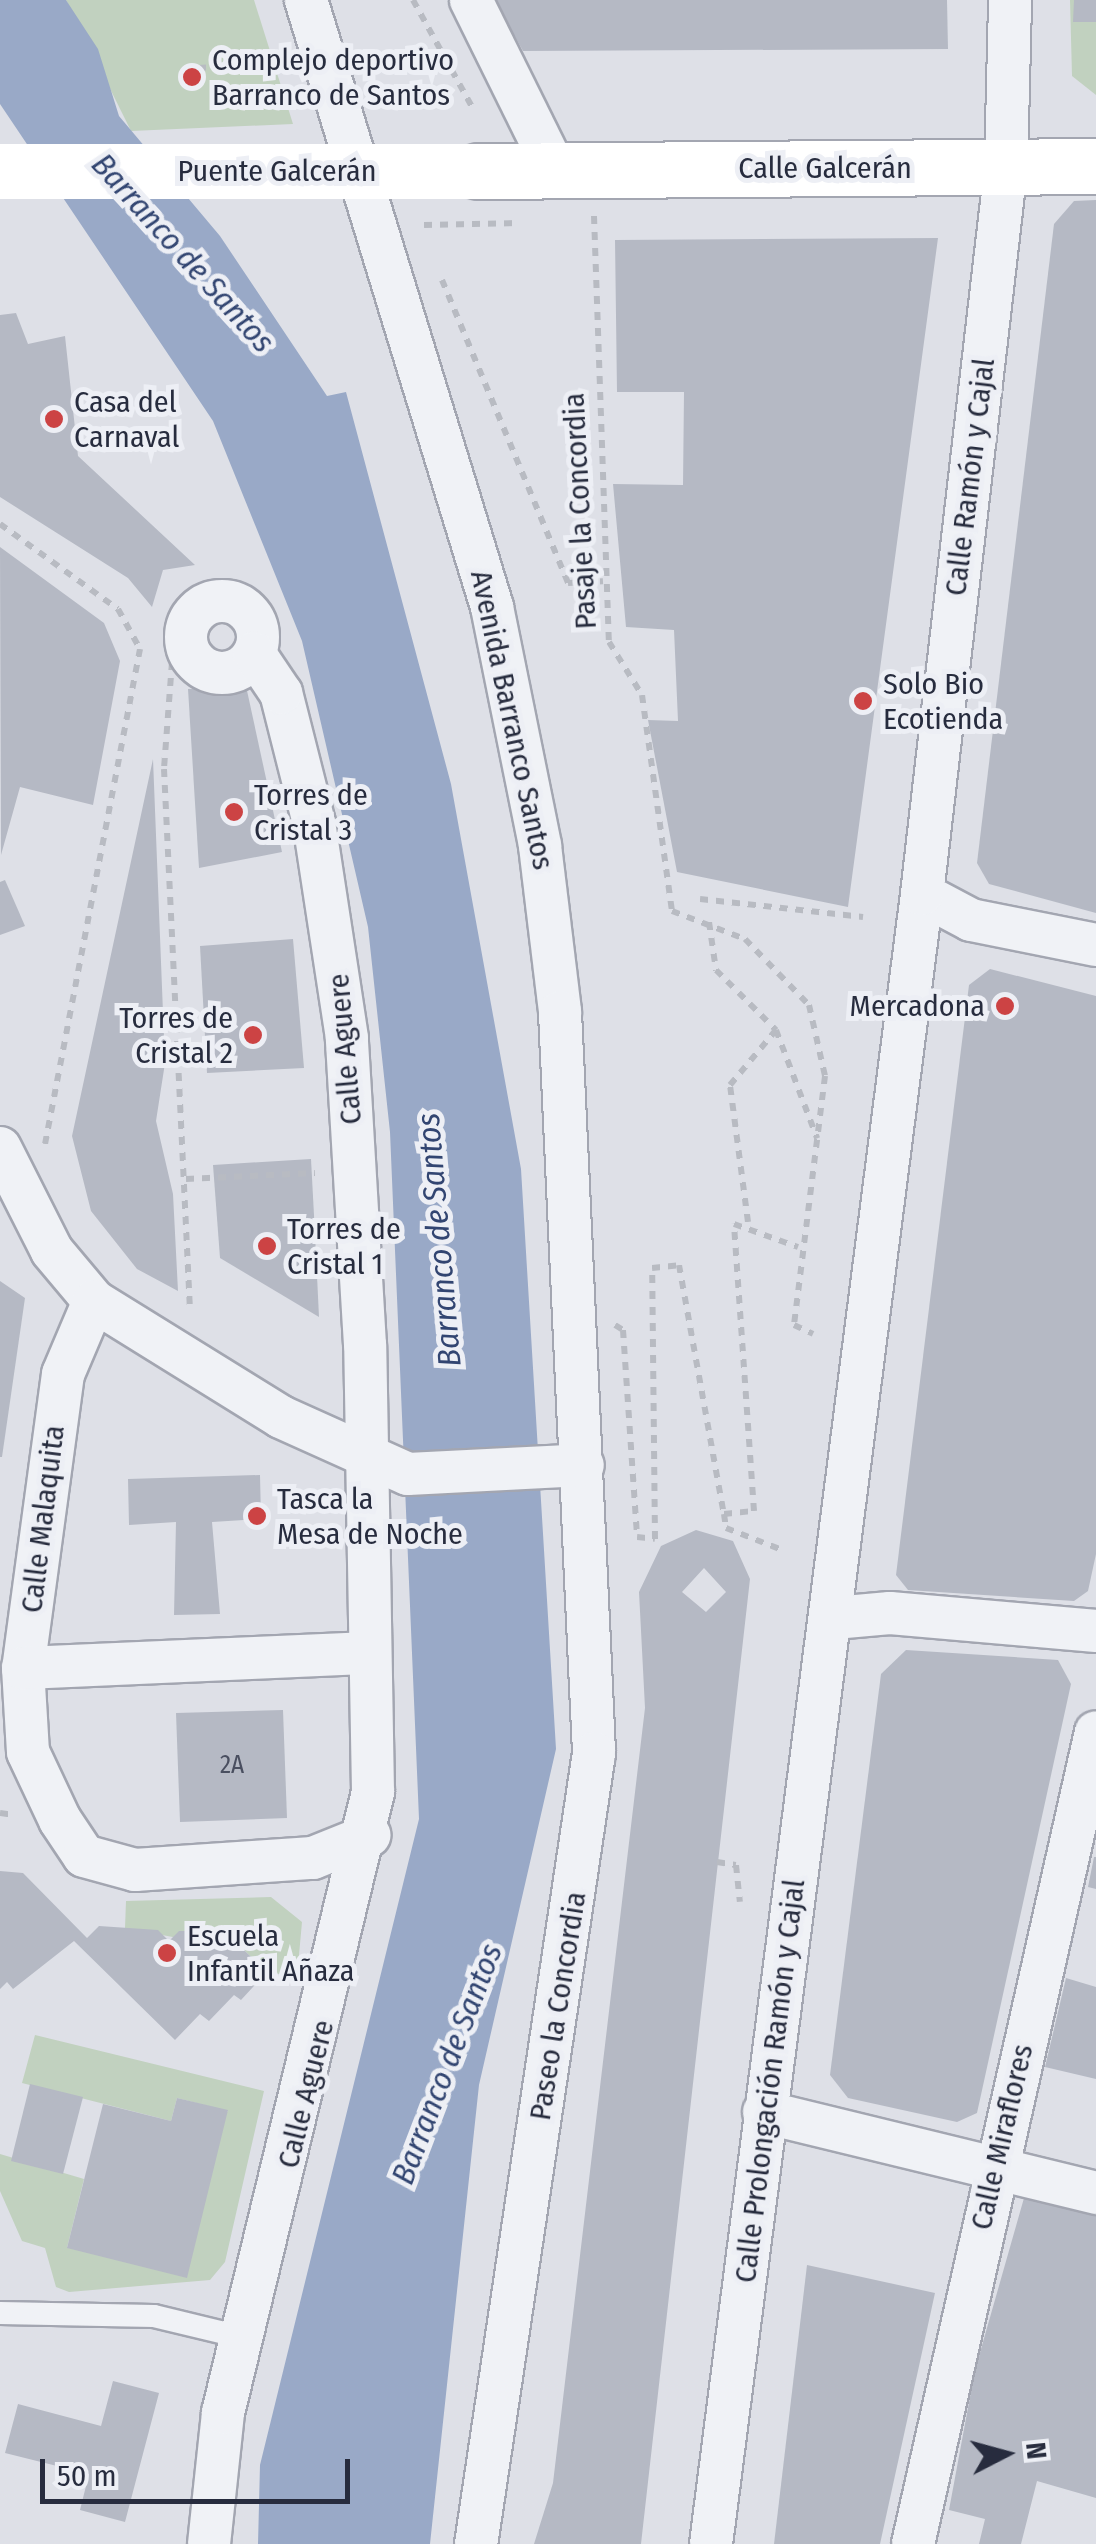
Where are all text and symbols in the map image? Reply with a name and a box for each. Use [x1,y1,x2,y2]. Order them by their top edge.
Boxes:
place label: Complejo deportivo Barranco de Santos [212,42,454,112]
marker: Complejo deportivo Barranco de Santos [181,66,203,88]
water label: Barranco de Santos [84,146,282,360]
street label: Calle Galcerán [738,150,912,186]
street label: Puente Galcerán [177,153,377,189]
street label: Calle Ramón y Cajal [938,356,1002,598]
place label: Casa del Carnaval [74,384,179,454]
street label: Pasaje la Concordia [556,392,604,630]
marker: Casa del Carnaval [43,408,65,430]
street label: Avenida Barranco Santos [463,567,561,873]
place label: Solo Bio Ecotienda [883,666,1003,736]
marker: Solo Bio Ecotienda [852,690,874,712]
place label: Torres de Cristal 3 [254,777,368,848]
marker: Torres de Cristal 3 [223,801,245,823]
street label: Calle Aguere [320,972,370,1126]
place label: Mercadona [850,988,985,1024]
marker: Mercadona [994,995,1016,1017]
place label: Torres de Cristal 2 [119,1000,233,1070]
marker: Torres de Cristal 2 [242,1024,264,1046]
water label: Barranco de Santos [409,1112,469,1368]
place label: Torres de Cristal 1 [287,1211,401,1282]
marker: Torres de Cristal 1 [256,1235,278,1257]
street label: Calle Malaquita [14,1423,72,1615]
place label: Tasca la Mesa de Noche [277,1481,463,1552]
marker: Tasca la Mesa de Noche [246,1505,268,1527]
house number: 2A [220,1750,244,1780]
street label: Calle Prolongación Ramón y Cajal [727,1877,813,2285]
street label: Paseo la Concordia [522,1889,594,2123]
place label: Escuela Infantil Añaza [187,1918,355,1988]
water label: Barranco de Santos [383,1938,511,2190]
marker: Escuela Infantil Añaza [156,1942,178,1964]
street label: Calle Aguere [270,2016,342,2172]
street label: Calle Miraflores [963,2041,1041,2233]
north arrow [956,2404,1056,2504]
scale bar [45,2439,355,2501]
text: N [1019,2441,1054,2461]
text: 50 m [57,2458,117,2494]

